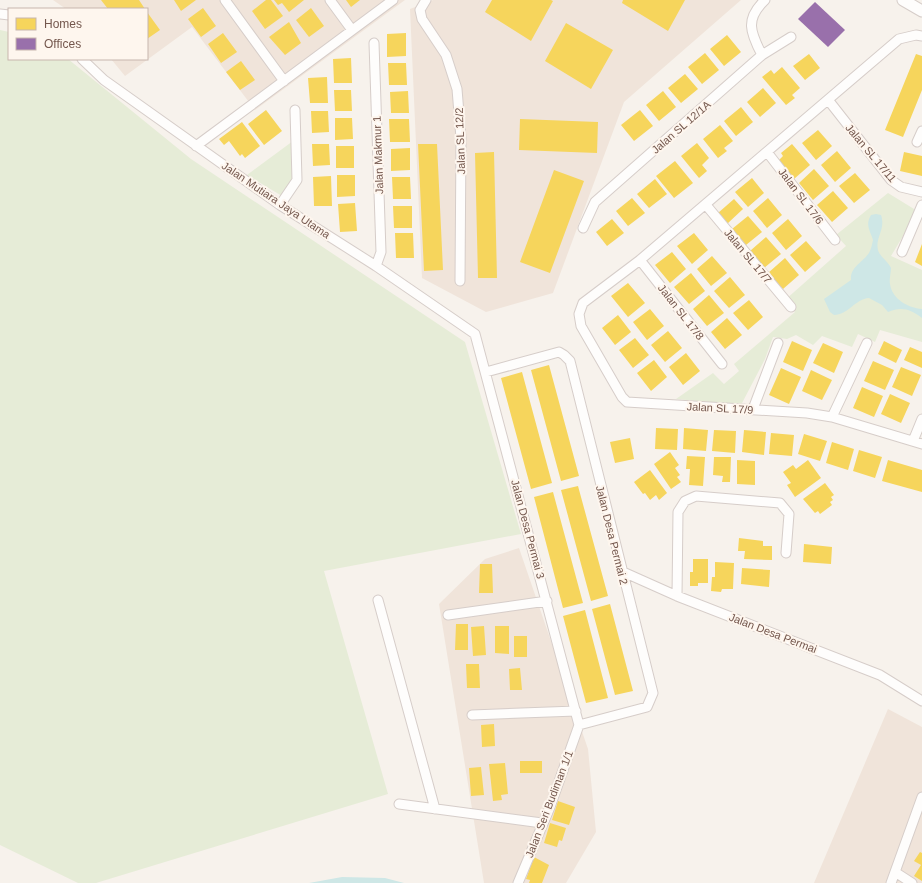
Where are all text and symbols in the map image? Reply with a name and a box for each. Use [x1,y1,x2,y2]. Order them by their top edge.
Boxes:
legend [8,8,148,60]
text: Homes [44,17,82,31]
text: Offices [44,37,81,51]
street label: Jalan SL 12/1A [649,98,713,156]
street label: Jalan SL 12/2 [453,107,467,175]
street label: Jalan Makmur 1 [371,116,385,194]
street label: Jalan SL 17/11 [843,121,899,185]
street label: Jalan Mutiara Jaya Utama [220,159,333,241]
street label: Jalan SL 17/6 [776,166,826,226]
street label: Jalan SL 17/7 [722,227,774,285]
street label: Jalan SL 17/8 [656,282,706,342]
street label: Jalan SL 17/9 [686,400,754,416]
street label: Jalan Desa Permai 3 [509,478,547,580]
street label: Jalan Desa Permai 2 [594,484,630,586]
street label: Jalan Desa Permai [727,611,819,655]
street label: Jalan Seri Budiman 1/1 [523,749,575,859]

